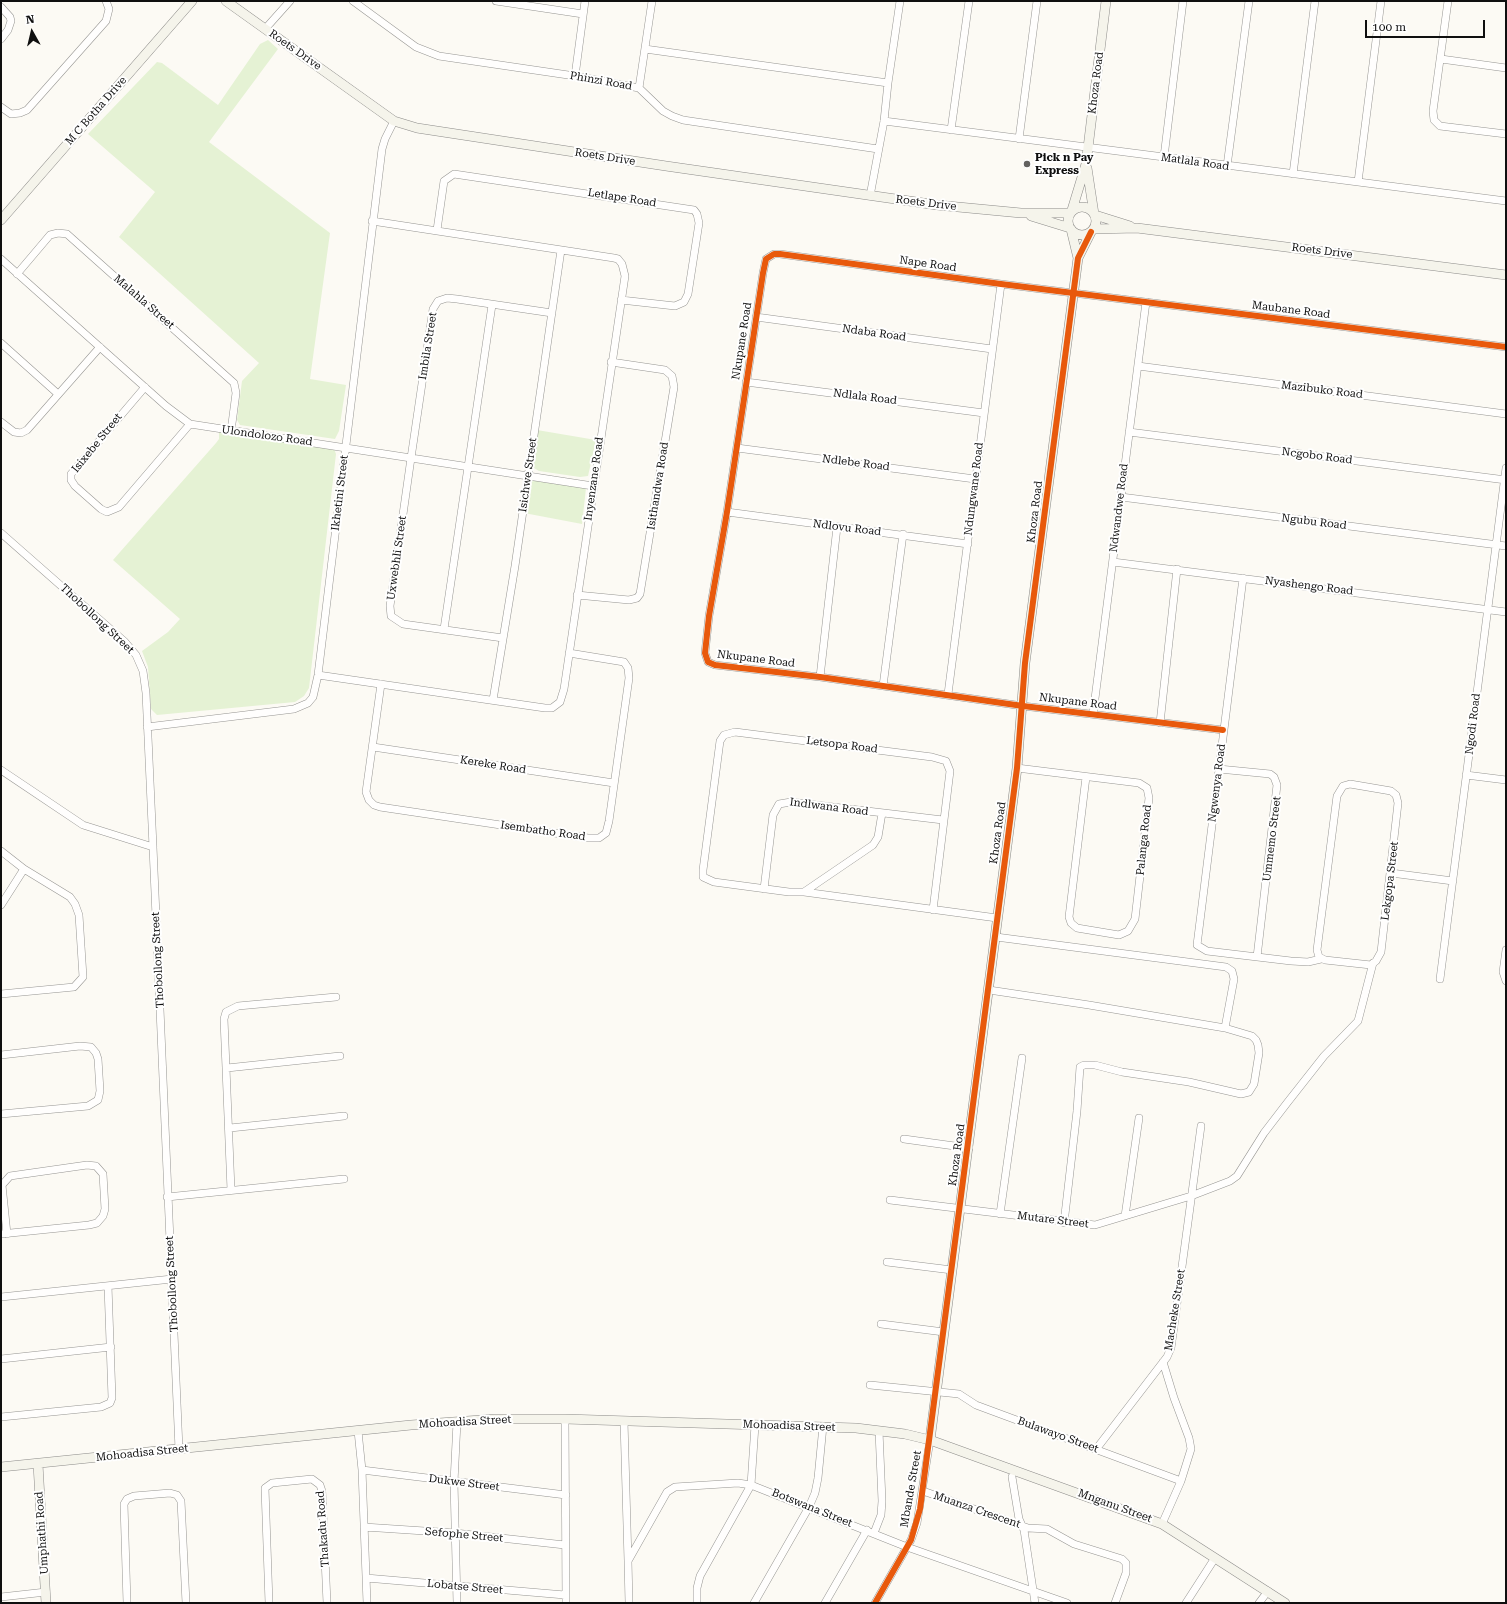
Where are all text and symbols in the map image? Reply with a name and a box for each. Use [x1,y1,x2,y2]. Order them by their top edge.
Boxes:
north arrow [12,12,52,52]
scale bar [1367,12,1487,38]
text: N [25,13,35,27]
text: 100 m [1372,20,1406,34]
street label: Roets Drive [266,27,324,73]
street label: Khoza Road [1086,51,1106,115]
street label: Phinzi Road [569,69,633,93]
street label: M C Botha Drive [63,74,129,148]
street label: Roets Drive [574,146,636,168]
place label: Pick n Pay Express [1035,151,1094,177]
street label: Matlala Road [1160,151,1230,173]
marker: Pick n Pay Express [1022,159,1032,169]
street label: Letlape Road [587,186,657,210]
street label: Roets Drive [895,193,957,213]
street label: Roets Drive [1291,241,1353,261]
street label: Nape Road [899,253,957,275]
street label: Malahla Street [111,272,177,332]
street label: Maubane Road [1251,299,1331,321]
street label: Nkupane Road [729,301,755,381]
street label: Imbila Street [416,311,440,381]
street label: Ndaba Road [841,322,907,344]
street label: Mazibuko Road [1280,378,1364,402]
street label: Ndlala Road [832,387,898,407]
street label: Isixebe Street [69,411,125,475]
street label: Ulondolozo Road [221,423,313,449]
street label: Inyenzane Road [582,436,606,522]
street label: Isichwe Street [516,437,540,513]
street label: Isithandwa Road [645,441,671,531]
street label: Ndungwane Road [962,442,986,536]
street label: Ncgobo Road [1281,445,1353,467]
street label: Ndlebe Road [821,452,891,474]
street label: Ikhetini Street [329,454,351,532]
street label: Ndwandwe Road [1107,463,1131,553]
street label: Khoza Road [1025,480,1045,544]
street label: Ngubu Road [1281,511,1347,533]
street label: Uxwebhli Street [385,515,409,601]
street label: Ndlovu Road [812,517,882,539]
street label: Nyashengo Road [1264,574,1354,598]
street label: Thobollong Street [57,581,137,657]
street label: Nkupane Road [716,648,796,670]
street label: Nkupane Road [1038,691,1118,713]
street label: Ngodi Road [1463,693,1483,755]
street label: Letsopa Road [806,734,878,756]
street label: Ngwenya Road [1206,743,1228,823]
street label: Kereke Road [459,753,527,777]
street label: Indlwana Road [789,796,869,818]
street label: Ummemo Street [1260,796,1284,882]
street label: Khoza Road [987,801,1009,865]
street label: Palanga Road [1134,804,1154,876]
street label: Isembatho Road [500,818,586,844]
street label: Lekgopa Street [1379,841,1401,921]
street label: Thobollong Street [149,912,167,1008]
street label: Khoza Road [946,1123,968,1187]
street label: Mutare Street [1016,1209,1090,1231]
street label: Thobollong Street [163,1236,181,1332]
street label: Macheke Street [1162,1268,1188,1352]
street label: Mohoadisa Street [418,1413,512,1431]
street label: Bulawayo Street [1016,1414,1100,1456]
street label: Mohoadisa Street [742,1418,836,1434]
street label: Mohoadisa Street [95,1442,189,1464]
street label: Mbande Street [898,1449,924,1529]
street label: Dukwe Street [428,1472,500,1494]
street label: Botswana Street [770,1486,854,1530]
street label: Mnganu Street [1076,1486,1154,1526]
street label: Muanza Crescent [932,1489,1022,1531]
street label: Thakadu Road [314,1490,332,1568]
street label: Umphathi Road [33,1491,51,1575]
street label: Sefophe Street [424,1525,504,1545]
street label: Lobatse Street [427,1577,503,1597]

